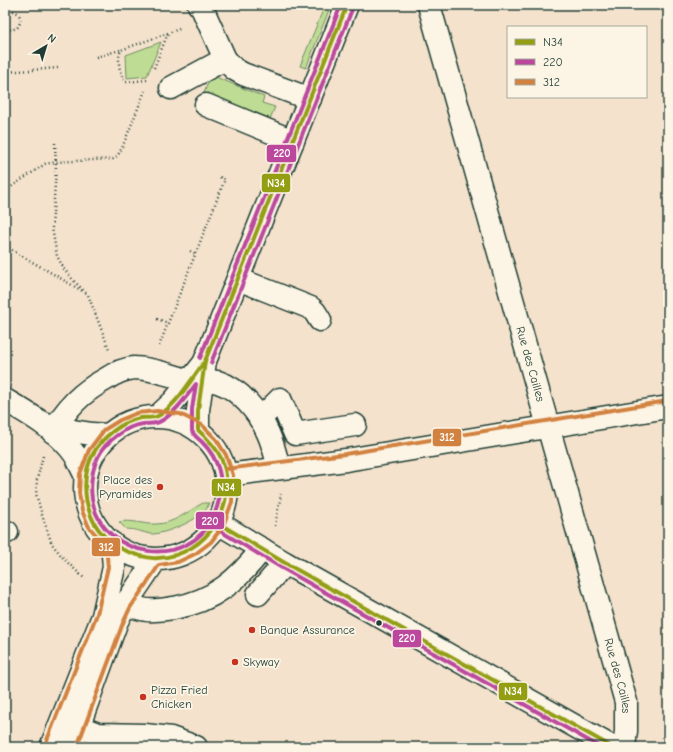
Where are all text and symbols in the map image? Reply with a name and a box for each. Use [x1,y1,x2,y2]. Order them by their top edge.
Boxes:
north arrow [26,26,66,66]
legend [507,26,647,98]
text: N [45,31,59,46]
text: N34 [543,35,563,49]
text: 220 [543,55,563,69]
text: 312 [543,75,560,89]
line badge: 220 [266,144,297,163]
text: 220 [273,147,291,160]
line badge: N34 [261,173,291,193]
text: N34 [267,177,285,190]
street label: Rue des Cailles [513,325,548,403]
line badge: 312 [432,428,462,447]
text: 312 [439,431,455,444]
place label: Place des Pyramides [99,473,152,501]
line badge: N34 [211,478,242,497]
text: N34 [217,481,235,494]
marker: Place des Pyramides [155,482,165,492]
line badge: 220 [195,511,225,530]
text: 220 [201,515,219,528]
line badge: 312 [91,537,121,557]
text: 312 [98,541,114,554]
unlabelled marker [374,618,384,628]
place label: Banque Assurance [260,623,355,637]
marker: Banque Assurance [247,625,257,635]
line badge: 220 [392,629,422,648]
text: 220 [398,632,416,645]
street label: Rue des Cailles [601,637,633,713]
place label: Skyway [243,655,280,669]
marker: Skyway [230,657,240,667]
line badge: N34 [498,682,528,701]
place label: Pizza Fried Chicken [151,683,208,711]
text: N34 [504,685,522,698]
marker: Pizza Fried Chicken [138,692,148,702]

